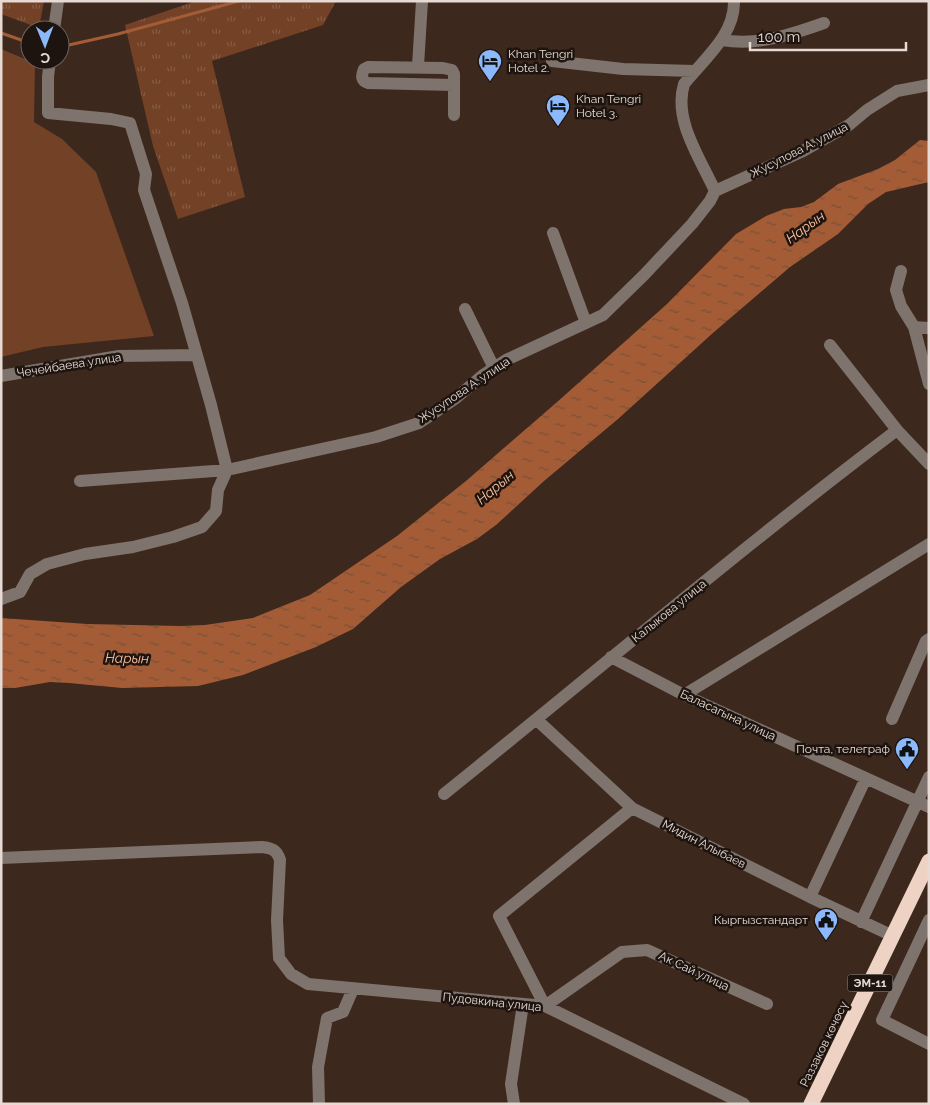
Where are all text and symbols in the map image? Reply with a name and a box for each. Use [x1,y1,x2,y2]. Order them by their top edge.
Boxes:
north arrow [20,20,70,70]
scale bar [750,20,906,52]
text: 100 m [758,28,800,46]
place label: Khan Tengri Hotel 2. [508,47,573,75]
hotel icon: Khan Tengri Hotel 2. [477,48,503,82]
text: С [40,50,50,66]
place label: Khan Tengri Hotel 3. [576,92,641,120]
hotel icon: Khan Tengri Hotel 3. [545,93,571,127]
street label: Жусупова А. улица [748,119,850,181]
water label: Нарын [783,208,827,246]
street label: Чечейбаева улица [16,350,122,380]
street label: Жусупова А. улица [416,354,512,426]
water label: Нарын [473,467,517,507]
street label: Калыкова улица [629,577,709,645]
water label: Нарын [105,650,149,666]
street label: Баласагына улица [678,687,778,743]
public building icon: Почта, телеграф [894,736,920,770]
place label: Почта, телеграф [796,742,890,756]
street label: Мидин Алыбаев [660,817,748,871]
public building icon: Кыргызстандарт [813,907,839,941]
place label: Кыргызстандарт [714,913,808,927]
street label: Ак Сай улица [657,949,731,993]
road number: ЭМ-11 [848,974,892,991]
street label: Пудовкина улица [442,990,542,1014]
street label: Раззаков көчөсү [797,998,851,1089]

